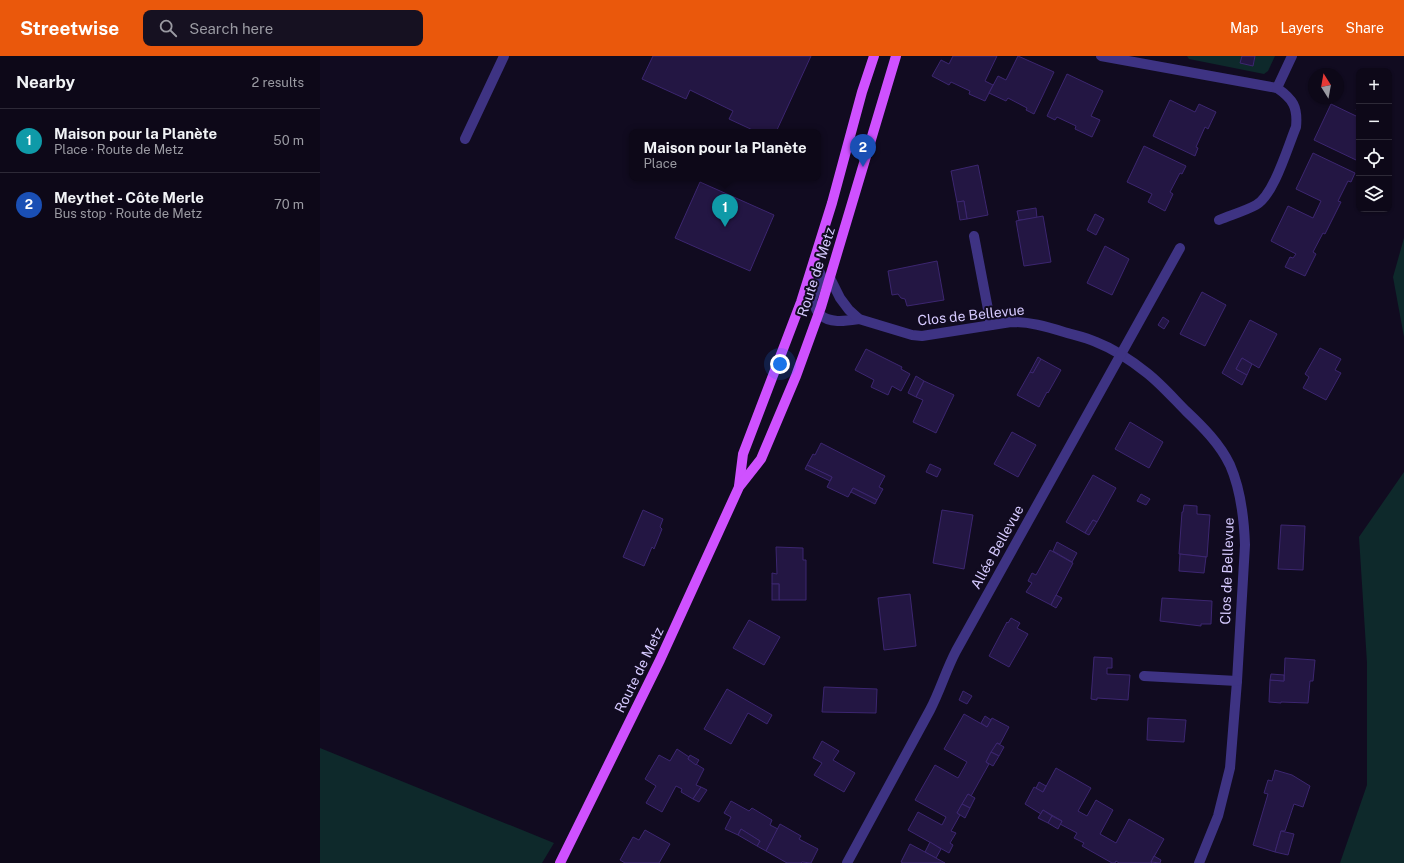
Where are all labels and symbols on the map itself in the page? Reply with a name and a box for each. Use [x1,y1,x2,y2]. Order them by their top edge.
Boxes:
north arrow [1308,68,1344,104]
pin: 2 [850,134,876,167]
pin: 1 [712,194,738,227]
street label: Route de Metz [794,225,838,319]
street label: Clos de Bellevue [917,301,1025,329]
your location [770,354,790,374]
street label: Allée Bellevue [967,502,1027,592]
street label: Clos de Bellevue [1217,517,1237,625]
street label: Route de Metz [611,624,667,715]

